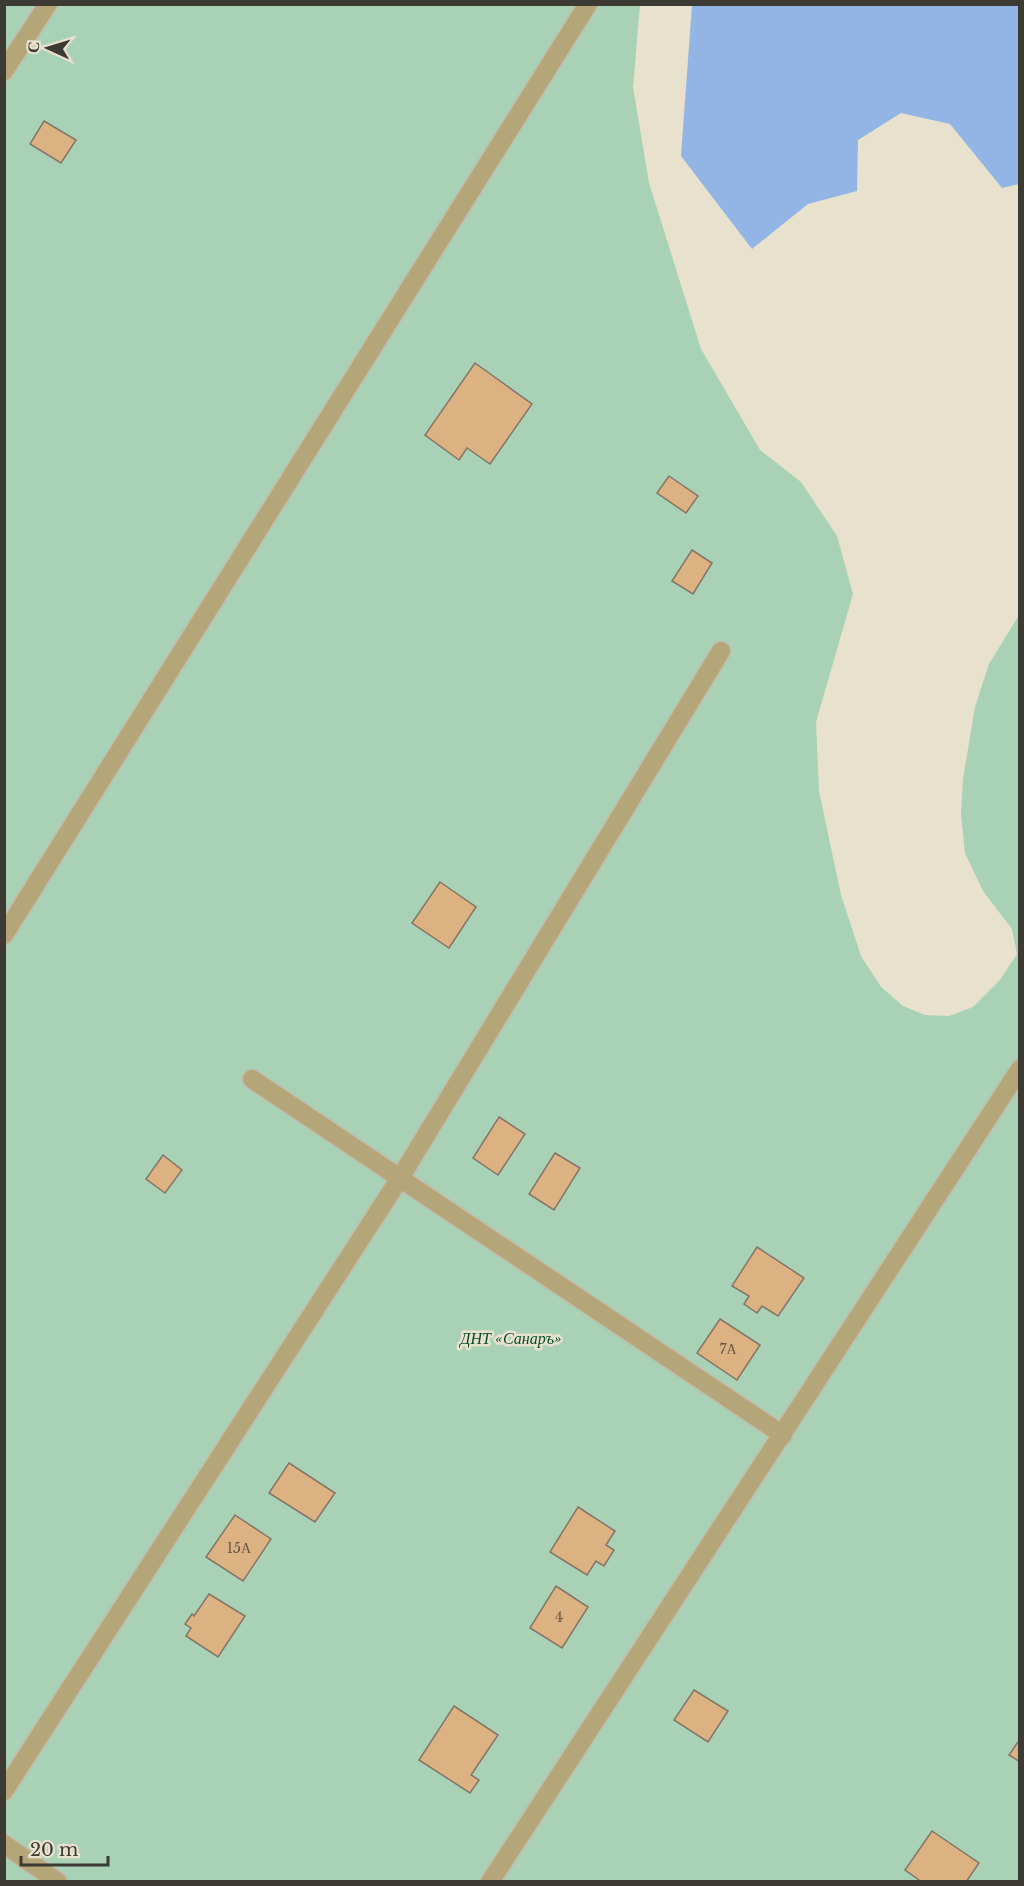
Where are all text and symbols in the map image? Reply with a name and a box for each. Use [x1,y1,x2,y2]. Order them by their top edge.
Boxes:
north arrow [18,18,78,78]
text: С [23,40,43,53]
park label: ДНТ «Санаръ» [458,1328,562,1348]
house number: 7А [719,1340,737,1358]
house number: 15А [227,1539,252,1557]
house number: 4 [555,1608,563,1626]
scale bar [21,1829,108,1867]
text: 20 m [30,1839,78,1861]

